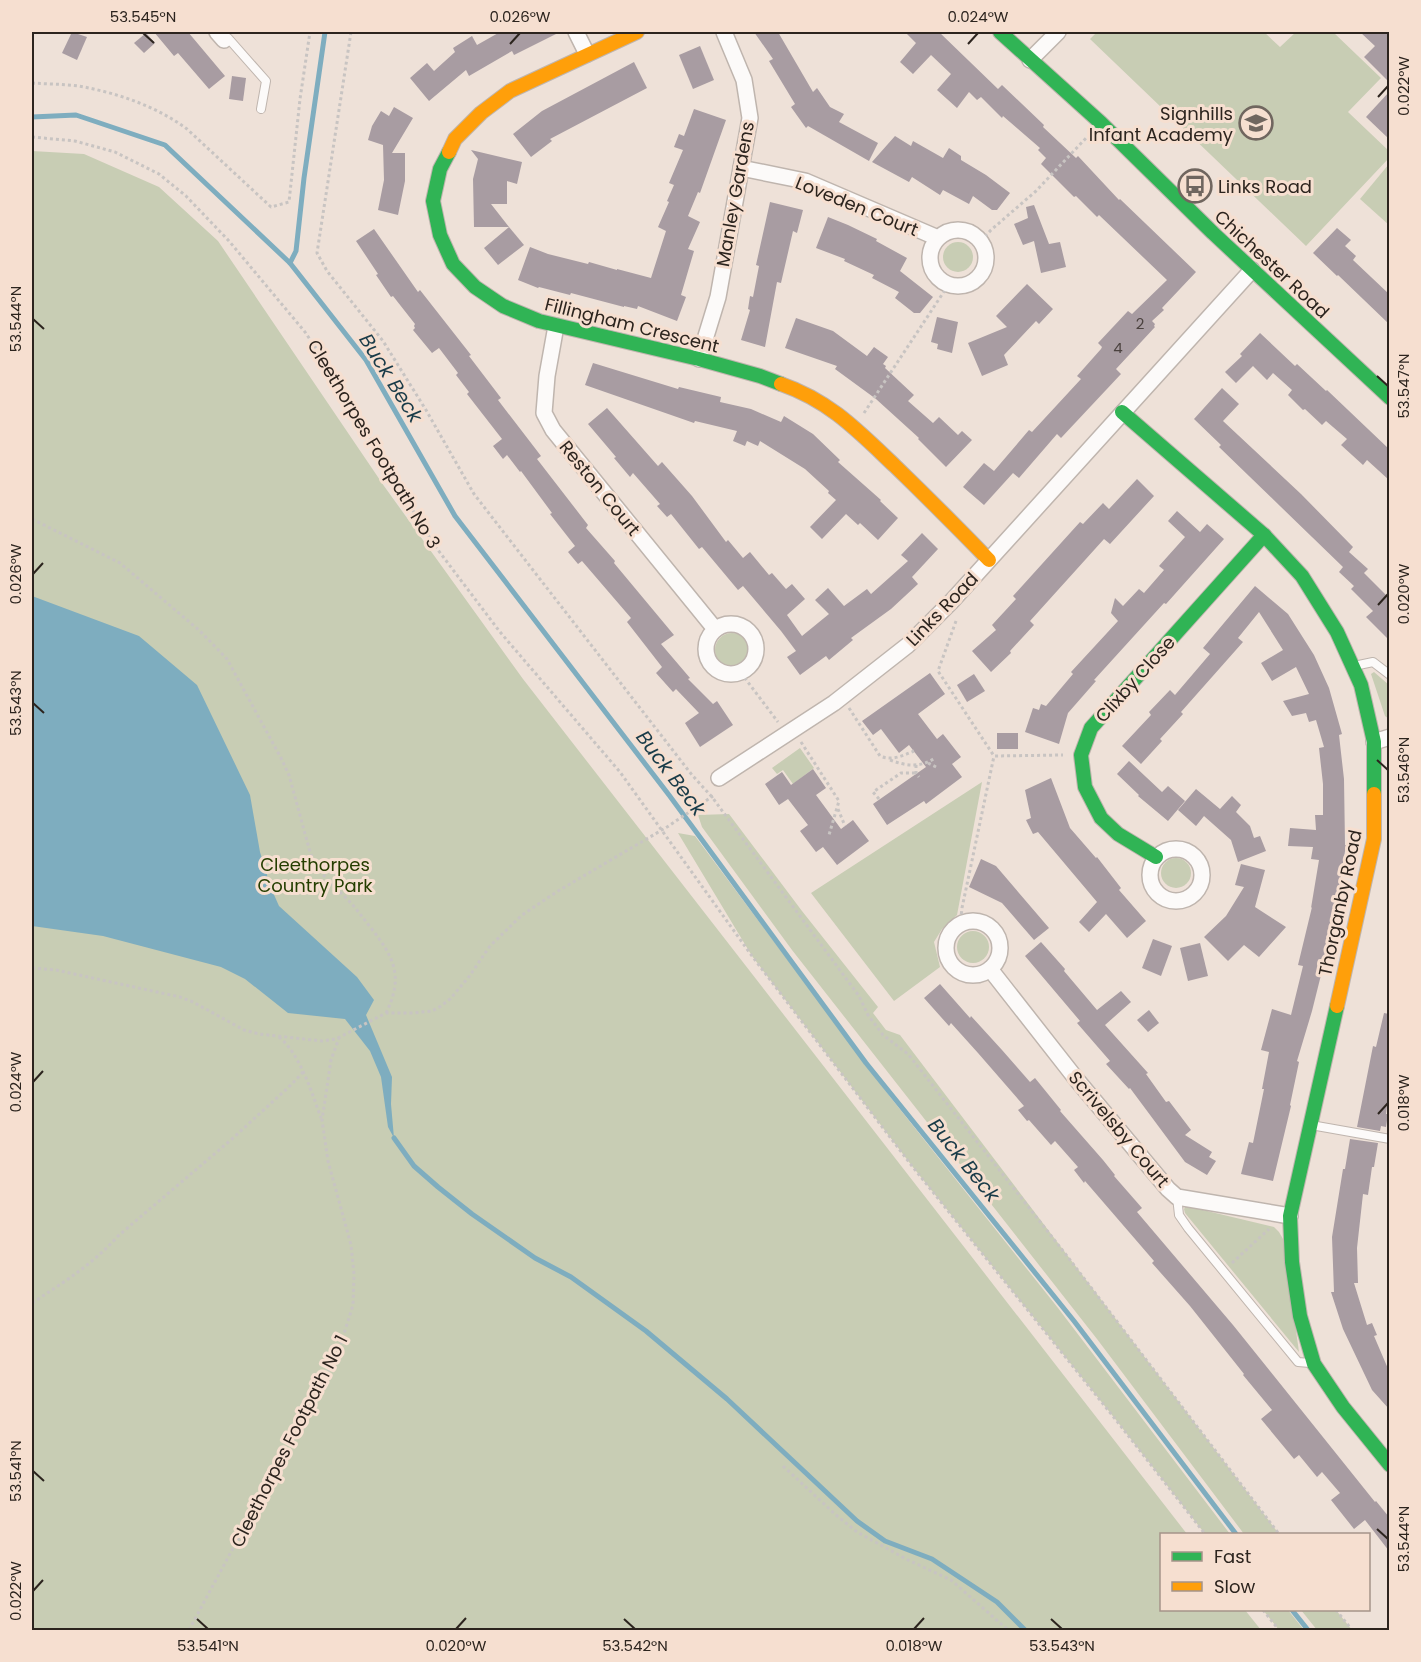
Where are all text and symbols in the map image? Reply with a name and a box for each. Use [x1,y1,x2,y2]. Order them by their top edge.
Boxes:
text: 53.545°N [110,6,176,27]
text: 0.026°W [490,6,551,27]
text: 0.024°W [948,6,1009,27]
text: 0.022°W [1393,56,1414,116]
place label: Signhills Infant Academy [1089,101,1233,147]
school or university icon: Signhills Infant Academy [1238,105,1274,141]
street label: Manley Gardens [710,120,760,268]
bus stop icon: Links Road [1177,168,1213,204]
street label: Loveden Court [792,170,922,242]
place label: Links Road [1218,174,1312,199]
street label: Chichester Road [1209,204,1335,324]
text: 53.544°N [5,286,26,352]
street label: Fillingham Crescent [542,291,722,359]
house number: 2 [1136,313,1144,334]
water label: Buck Beck [352,328,430,429]
street label: Cleethorpes Footpath No 3 [301,335,447,553]
house number: 4 [1113,337,1123,358]
text: 53.547°N [1393,353,1414,419]
street label: Reston Court [554,435,646,541]
text: 0.026°W [5,543,26,604]
text: 0.020°W [1393,563,1414,624]
street label: Links Road [900,567,984,651]
street label: Clixby Close [1089,630,1181,728]
text: 53.543°N [5,670,26,736]
water label: Buck Beck [630,724,713,823]
text: 53.546°N [1393,737,1414,803]
street label: Thorganby Road [1312,827,1368,979]
park label: Cleethorpes Country Park [257,852,373,898]
text: 0.024°W [5,1051,26,1112]
street label: Scrivelsby Court [1063,1065,1175,1193]
text: 0.018°W [1393,1074,1414,1132]
water label: Buck Beck [921,1112,1008,1209]
street label: Cleethorpes Footpath No 1 [224,1331,354,1551]
text: 53.541°N [5,1440,26,1502]
text: 53.544°N [1393,1506,1414,1572]
legend [1160,1533,1370,1611]
text: Fast [1214,1544,1251,1569]
text: 0.022°W [5,1561,26,1621]
text: Slow [1214,1574,1256,1599]
text: 53.541°N [177,1635,239,1656]
text: 0.020°W [426,1635,487,1656]
text: 53.542°N [602,1635,668,1656]
text: 0.018°W [885,1635,943,1656]
text: 53.543°N [1029,1635,1095,1656]

